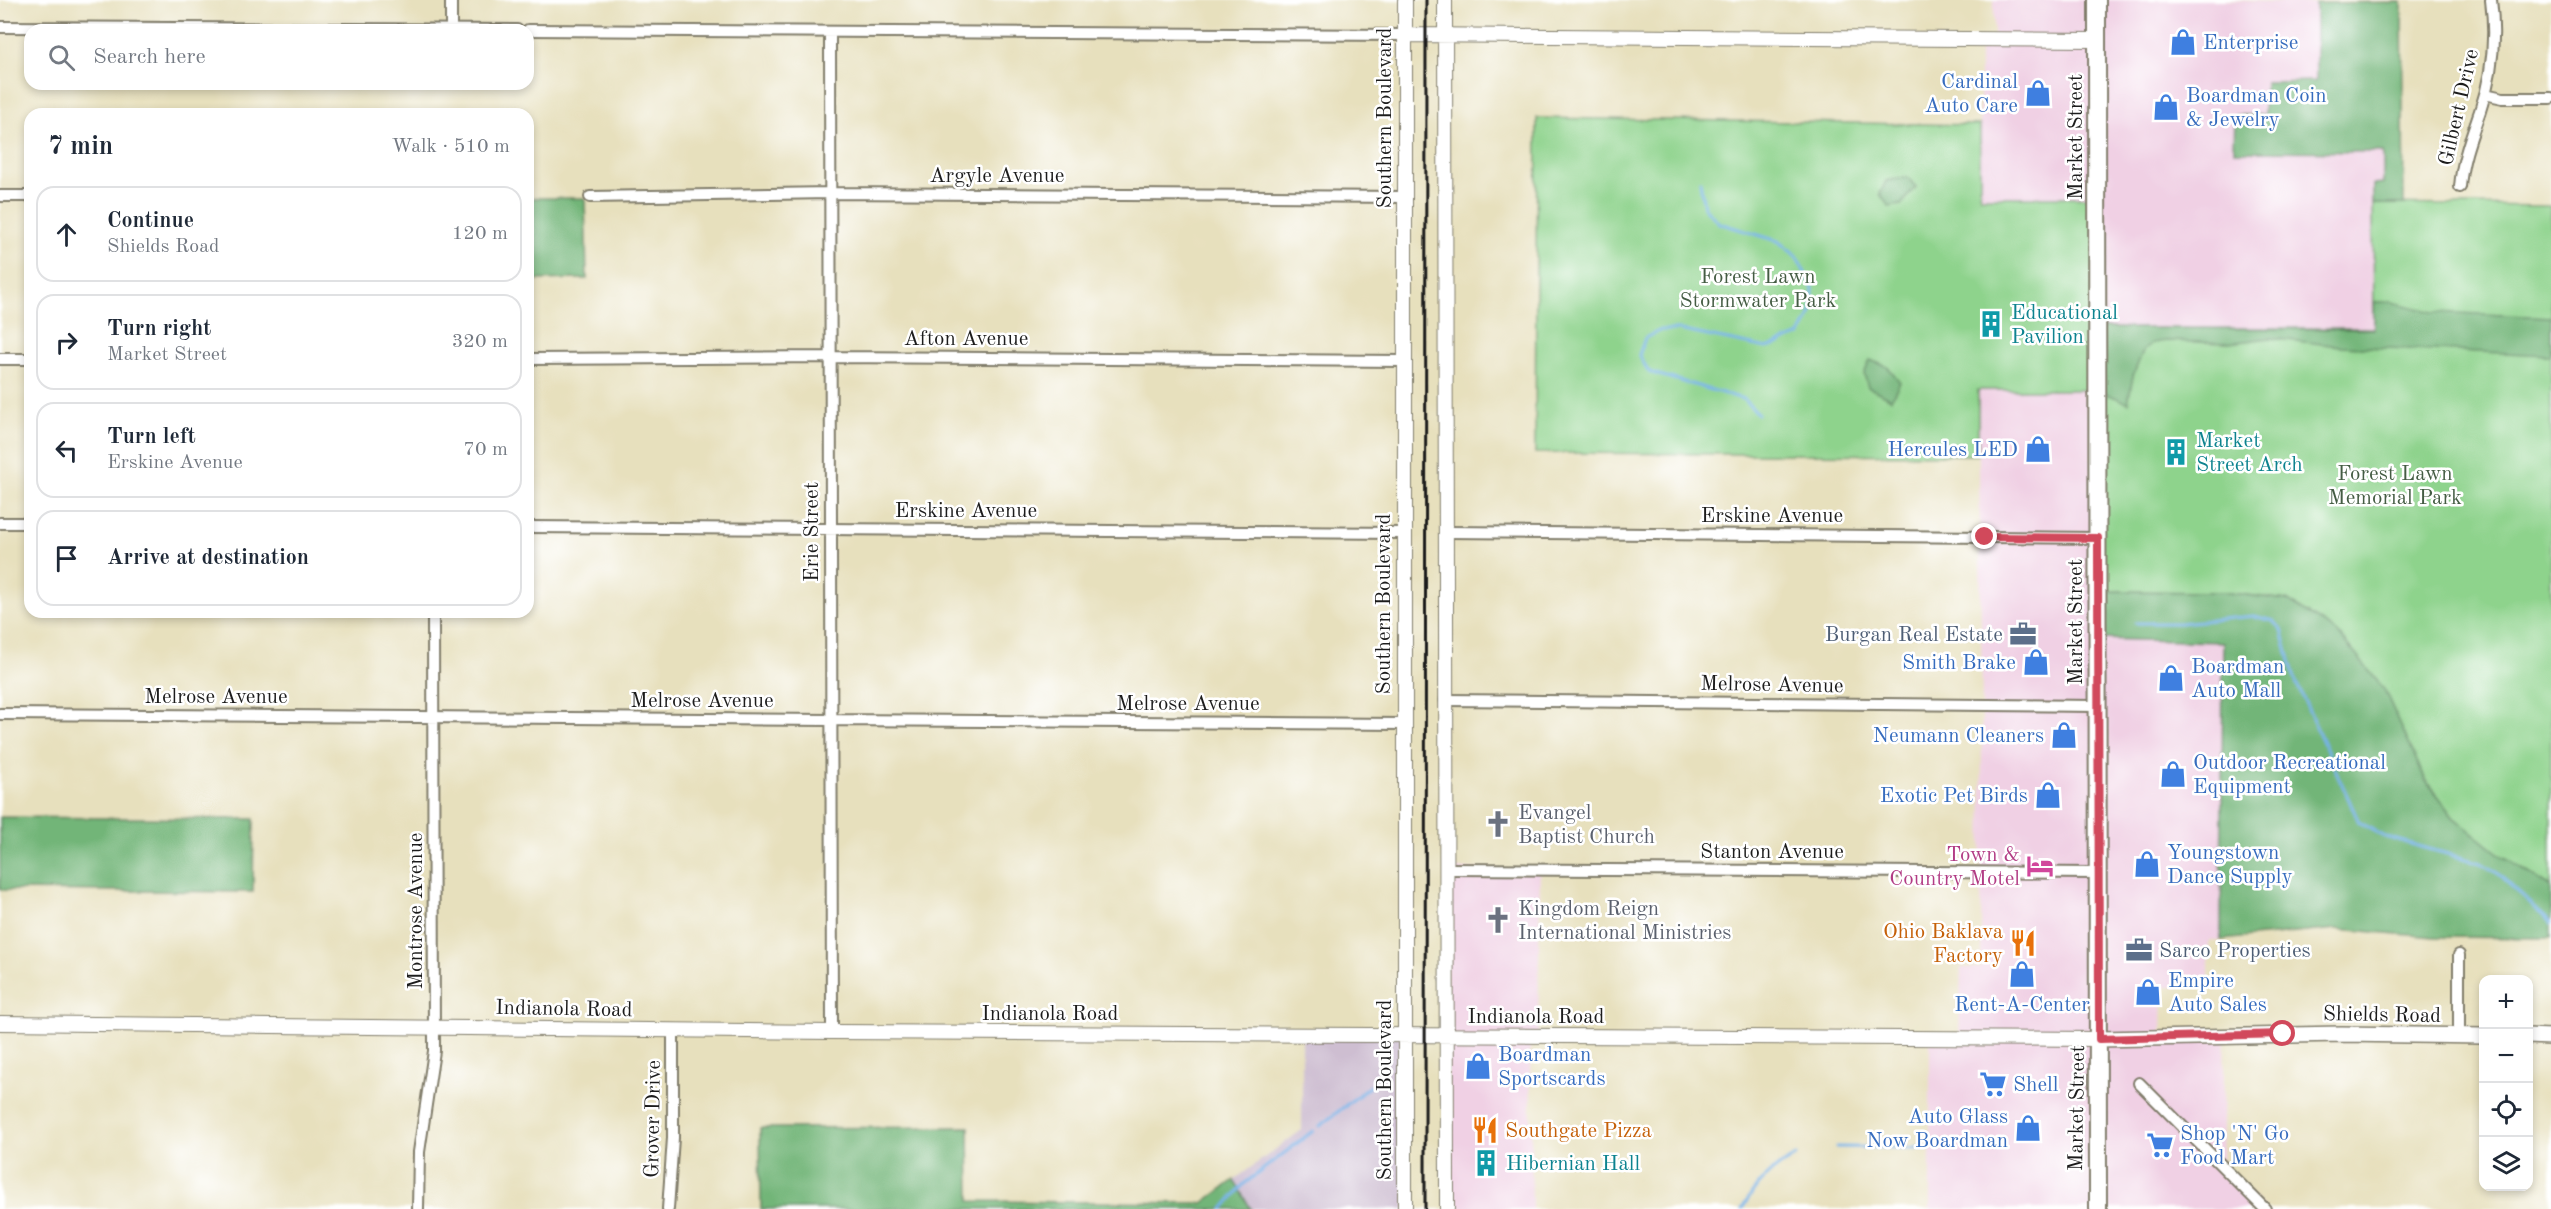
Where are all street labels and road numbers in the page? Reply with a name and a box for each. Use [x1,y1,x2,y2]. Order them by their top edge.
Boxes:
street label: Southern Boulevard [1375,28,1396,208]
street label: Gilbert Drive [2436,47,2483,168]
street label: Market Street [2066,74,2087,200]
street label: Argyle Avenue [929,166,1065,187]
street label: Afton Avenue [904,329,1028,350]
street label: Erie Street [802,482,823,582]
street label: Erskine Avenue [895,501,1037,522]
street label: Erskine Avenue [1701,506,1843,527]
street label: Southern Boulevard [1374,514,1395,694]
street label: Market Street [2066,559,2087,685]
street label: Melrose Avenue [1700,674,1844,697]
street label: Melrose Avenue [144,687,288,708]
street label: Melrose Avenue [630,691,774,712]
street label: Melrose Avenue [1116,694,1260,715]
street label: Montrose Avenue [406,832,427,990]
street label: Stanton Avenue [1700,842,1844,863]
street label: Indianola Road [495,998,633,1021]
street label: Southern Boulevard [1375,1000,1396,1180]
street label: Indianola Road [981,1004,1119,1025]
street label: Shields Road [2323,1004,2441,1027]
street label: Indianola Road [1467,1007,1605,1028]
street label: Market Street [2066,1045,2089,1171]
street label: Grover Drive [642,1060,665,1178]

